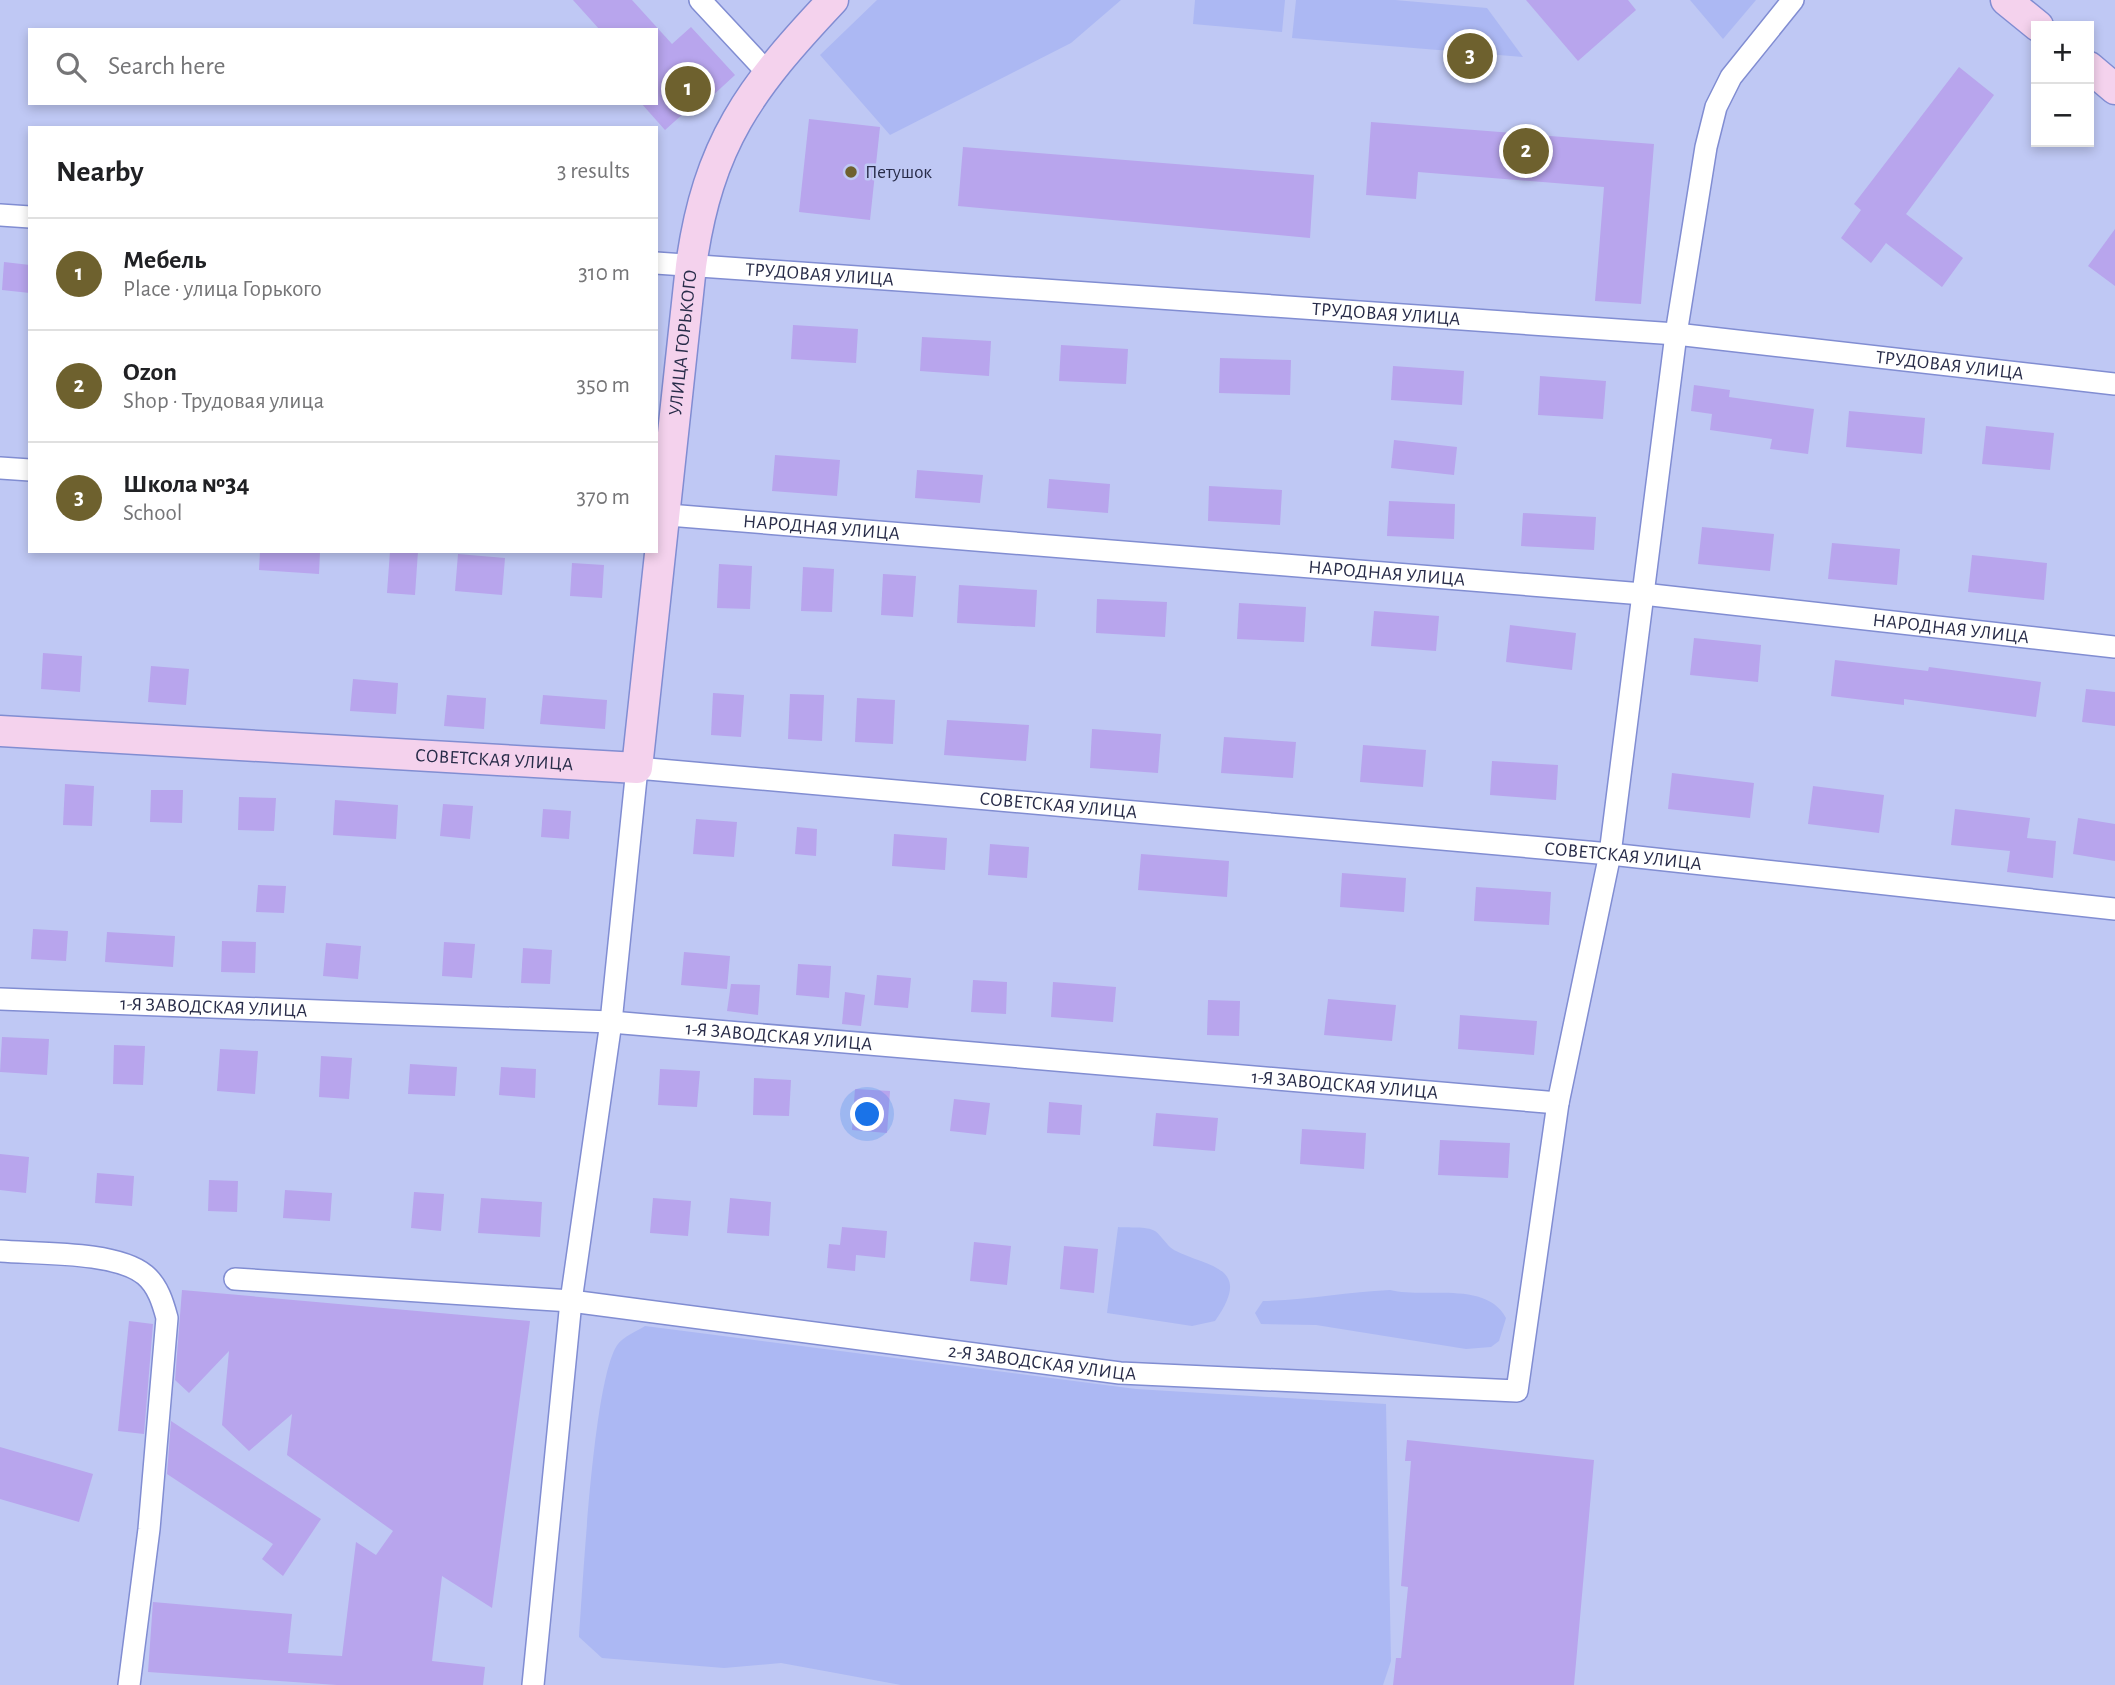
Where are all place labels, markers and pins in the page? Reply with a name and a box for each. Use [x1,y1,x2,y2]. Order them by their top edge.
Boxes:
pin: 3 [1447,30,1493,82]
pin: 1 [665,63,711,115]
pin: 2 [1503,125,1549,177]
place label: Петушок [865,163,932,182]
marker: Петушок [843,164,859,180]

